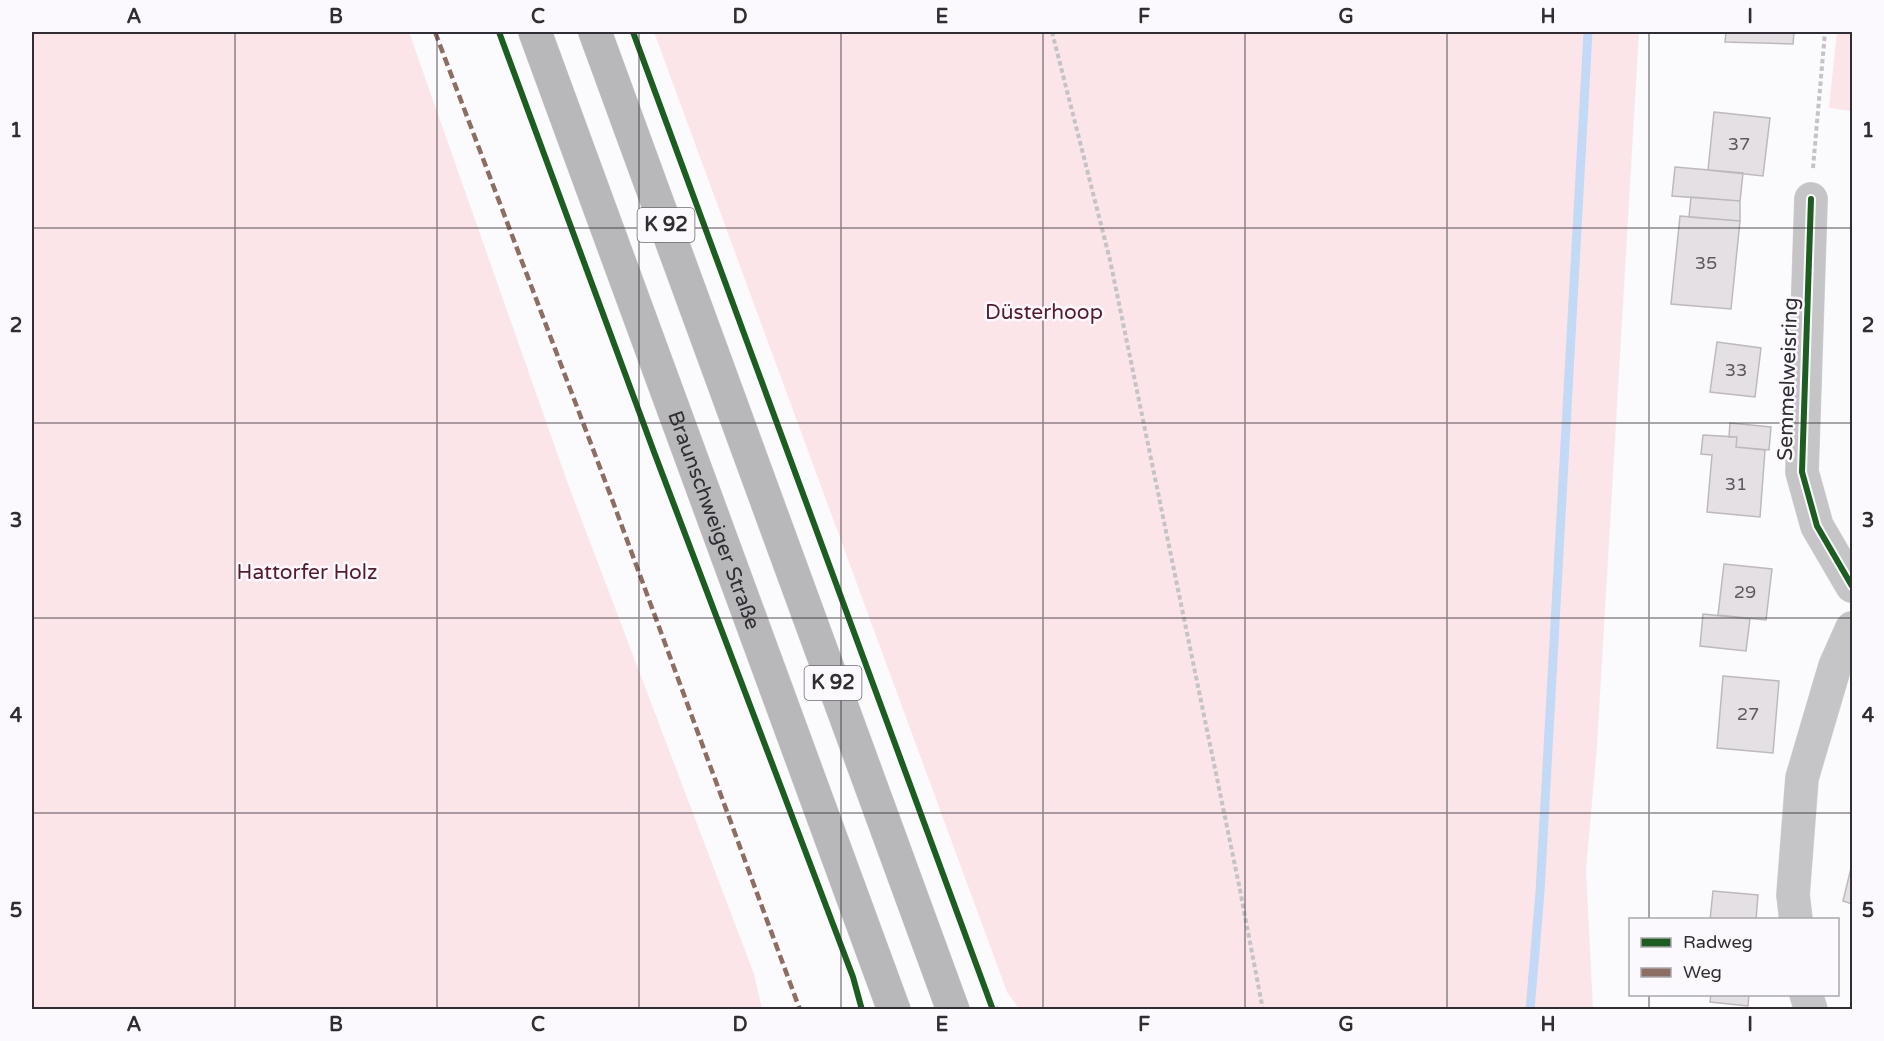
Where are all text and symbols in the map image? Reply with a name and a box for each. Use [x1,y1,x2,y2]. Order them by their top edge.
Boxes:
text: A [127,5,142,29]
text: B [329,5,343,29]
text: C [531,5,545,29]
text: D [732,5,748,29]
text: E [936,5,949,29]
text: F [1138,5,1150,29]
text: G [1338,5,1354,29]
text: H [1540,5,1556,29]
text: I [1747,5,1753,29]
text: 1 [10,119,22,143]
text: 1 [1862,119,1874,143]
house number: 37 [1728,133,1750,155]
road number: K 92 [638,208,694,242]
house number: 35 [1695,252,1717,274]
street label: Semmelweisring [1773,297,1803,461]
park label: Düsterhoop [985,300,1103,325]
text: 2 [10,314,22,338]
text: 2 [1862,314,1874,338]
house number: 33 [1725,359,1747,381]
street label: Braunschweiger Straße [663,407,766,633]
house number: 31 [1725,473,1747,495]
text: 3 [10,509,22,533]
text: 3 [1862,509,1874,533]
park label: Hattorfer Holz [237,560,377,585]
house number: 29 [1734,581,1756,603]
road number: K 92 [804,666,862,700]
house number: 27 [1737,703,1759,725]
text: 4 [10,704,23,728]
text: 4 [1862,704,1875,728]
text: 5 [10,899,22,923]
text: 5 [1862,899,1874,923]
legend [1629,918,1839,996]
text: Radweg [1683,931,1753,953]
text: Weg [1683,961,1722,983]
text: A [127,1013,142,1037]
text: B [329,1013,343,1037]
text: C [531,1013,545,1037]
text: D [732,1013,748,1037]
text: E [936,1013,949,1037]
text: F [1138,1013,1150,1037]
text: G [1338,1013,1354,1037]
text: H [1540,1013,1556,1037]
text: I [1747,1013,1753,1037]

